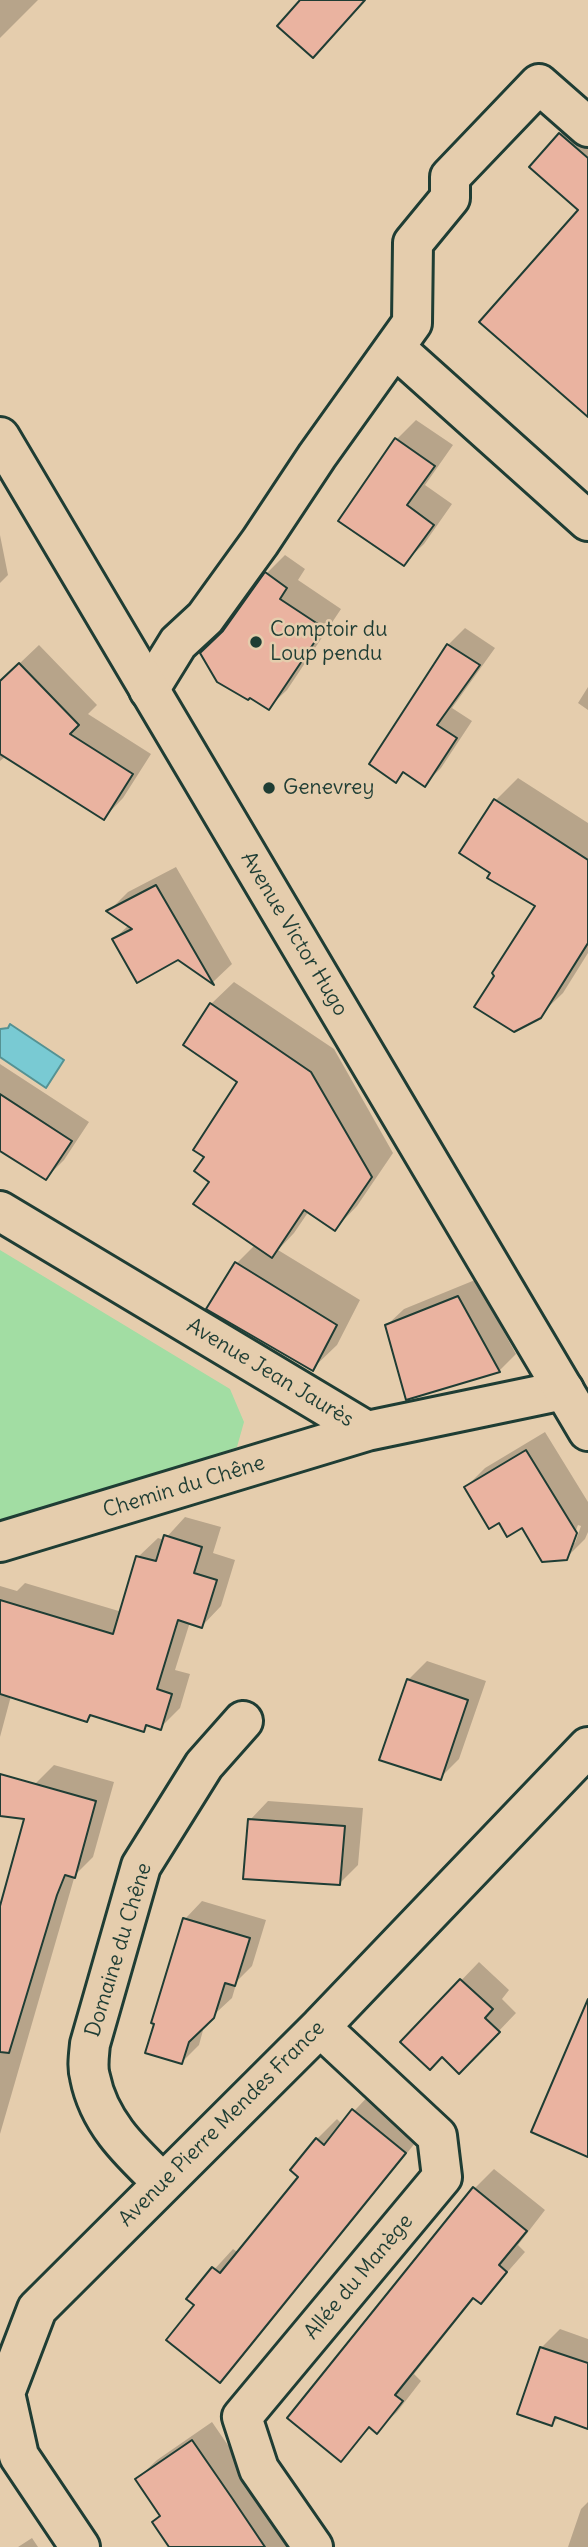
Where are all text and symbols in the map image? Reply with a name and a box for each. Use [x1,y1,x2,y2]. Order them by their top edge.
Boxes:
place label: Comptoir du Loup pendu [270,617,387,667]
marker: Comptoir du Loup pendu [248,634,264,650]
place label: Genevrey [283,775,374,801]
marker: Genevrey [261,780,277,796]
street label: Avenue Victor Hugo [235,847,353,1021]
street label: Avenue Jean Jaurès [182,1313,358,1433]
street label: Chemin du Chêne [100,1450,268,1524]
street label: Domaine du Chêne [81,1860,157,2040]
street label: Avenue Pierre Mendes France [114,2016,330,2232]
street label: Allée du Manège [299,2209,419,2345]

